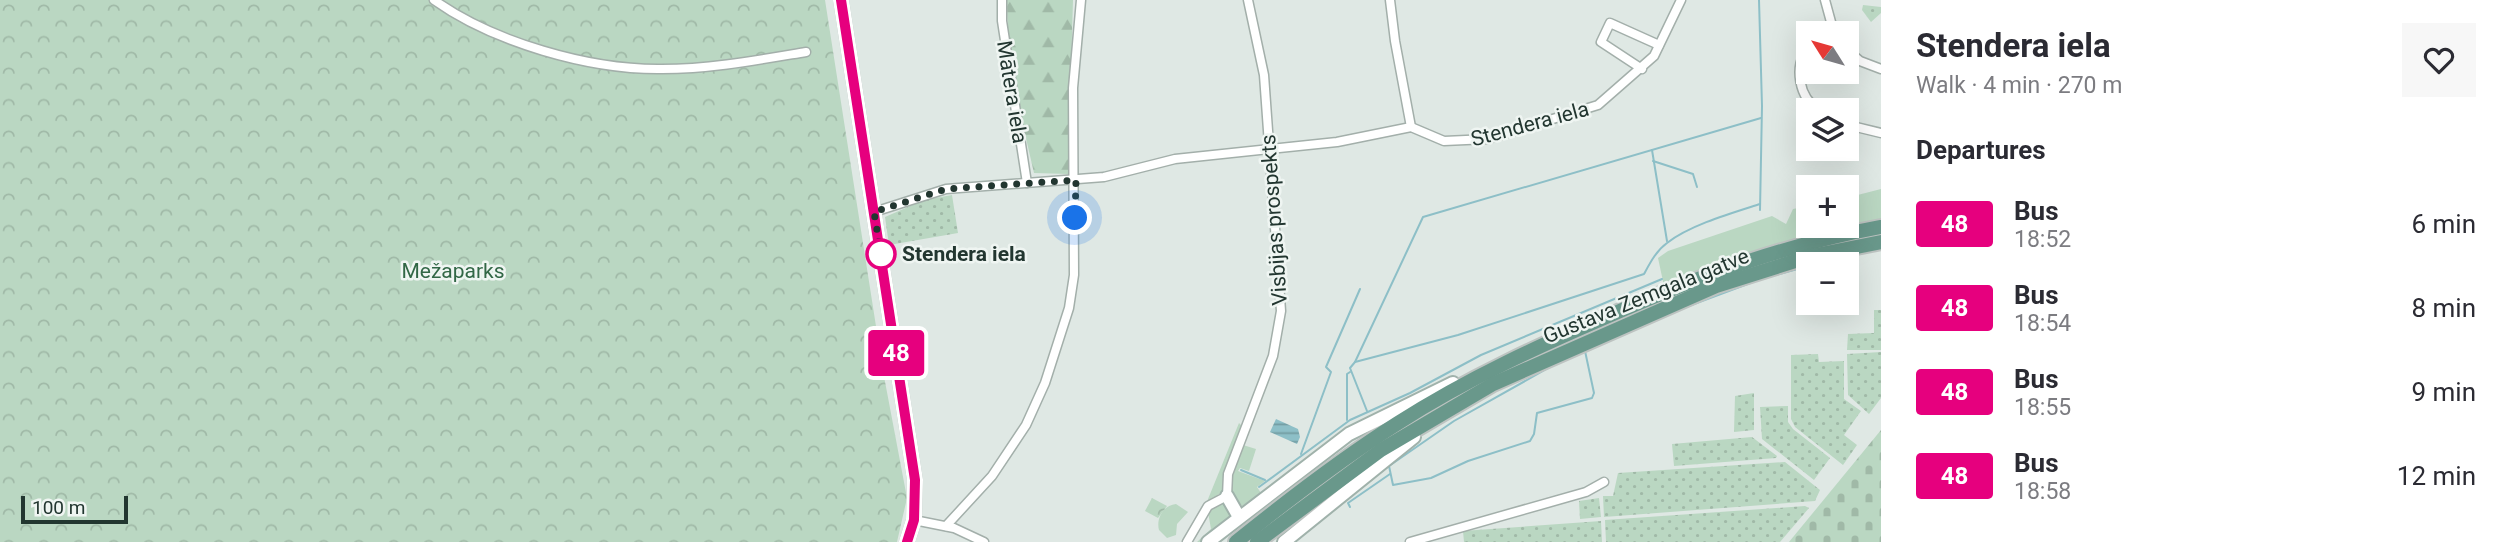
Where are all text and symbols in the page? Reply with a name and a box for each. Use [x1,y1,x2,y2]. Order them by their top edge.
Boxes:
north arrow [1796,21,1858,84]
map controls [1796,21,1859,315]
button: heart [2402,23,2476,97]
text: Stendera iela [1916,26,2111,65]
street label: Mātera iela [992,39,1032,145]
text: Walk · 4 min · 270 m [1916,72,2122,99]
street label: Stendera iela [1468,97,1592,151]
button: layers [1796,98,1859,161]
street label: Visbijas prospekts [1256,134,1292,306]
text: Departures [1916,135,2046,165]
button: + [1796,175,1859,238]
text: Bus [2014,196,2059,226]
your location [1057,200,1092,235]
text: 6 min [2411,209,2476,239]
text: 48 [1941,210,1968,238]
text: 18:52 [2014,226,2071,253]
marker: Stendera iela [866,239,896,269]
place label: Stendera iela [902,242,1026,266]
street label: Gustava Zemgala gatve [1540,244,1752,348]
button: − [1796,252,1859,315]
park label: Mežaparks [401,259,505,283]
text: Bus [2014,280,2059,310]
text: 8 min [2411,293,2476,323]
text: 48 [1941,294,1968,322]
text: 18:54 [2014,310,2071,337]
line badge: 48 [864,330,928,376]
text: 48 [882,339,910,367]
text: Bus [2014,364,2059,394]
text: 9 min [2411,377,2476,407]
text: 48 [1941,378,1968,406]
text: 18:55 [2014,394,2071,421]
text: Bus [2014,448,2059,478]
text: 12 min [2397,461,2476,491]
text: 48 [1941,462,1968,490]
text: 18:58 [2014,478,2071,505]
scale bar [21,493,128,525]
text: 100 m [32,496,85,519]

